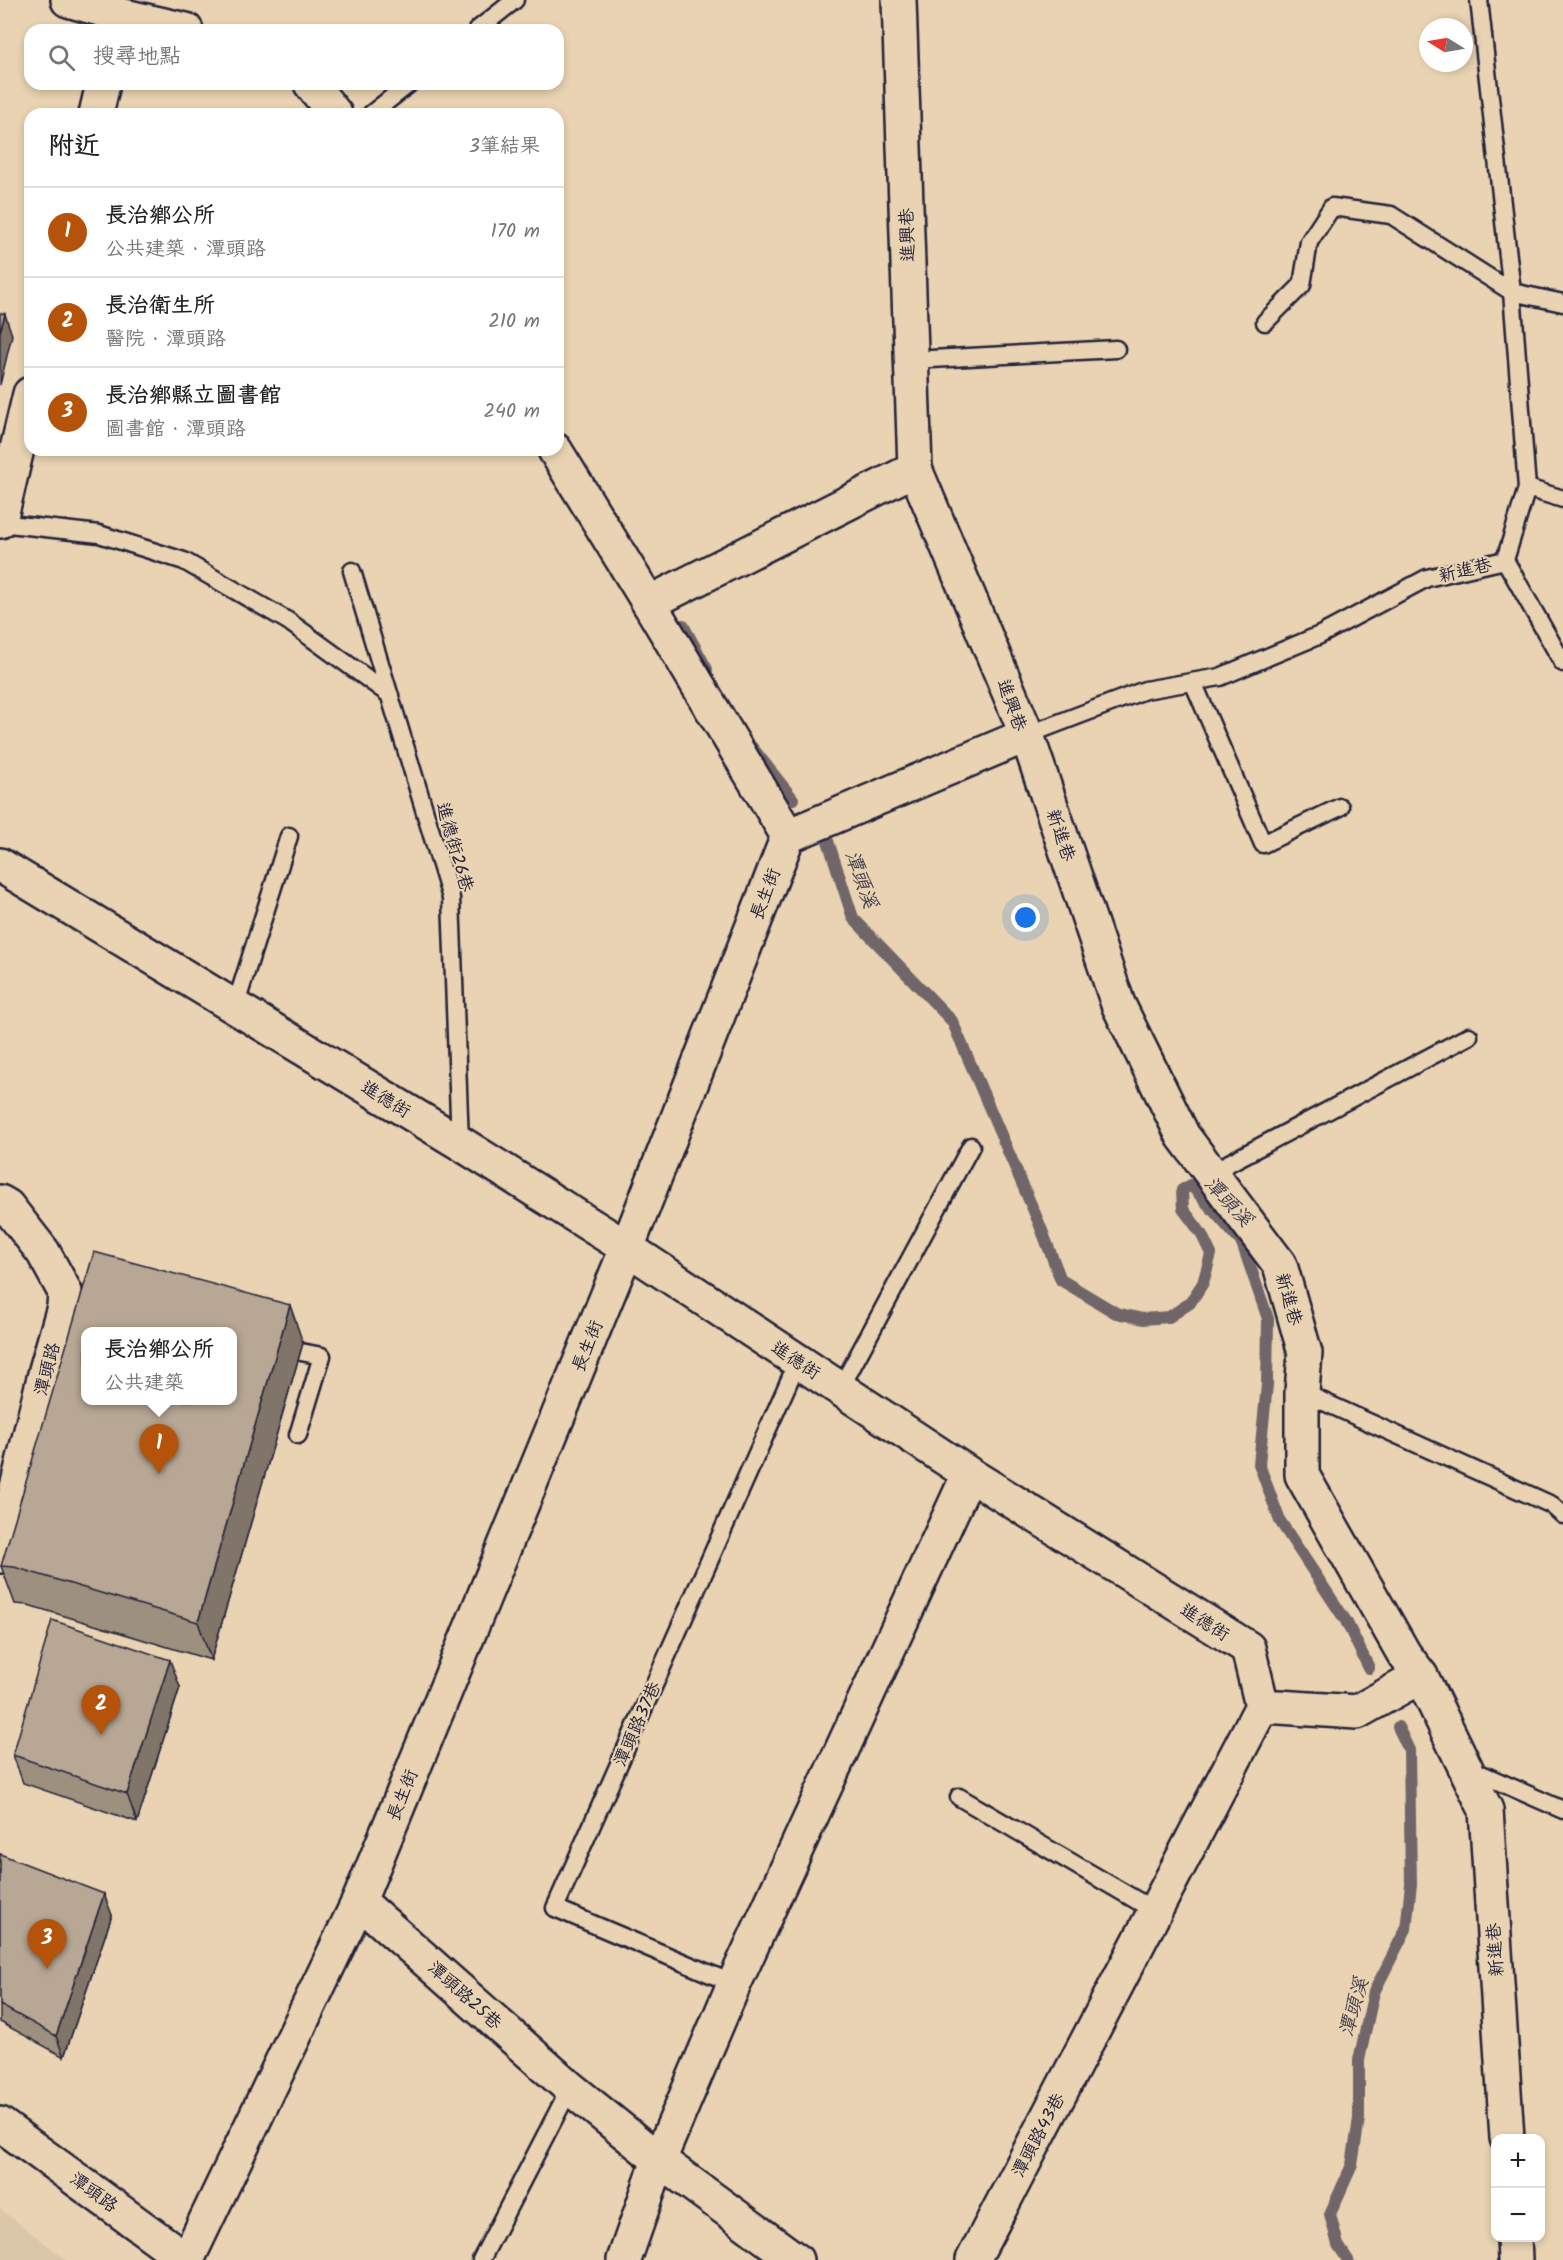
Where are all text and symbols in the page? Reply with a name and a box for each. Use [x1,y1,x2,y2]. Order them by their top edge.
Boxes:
north arrow [1419,18,1473,72]
search box [24,24,564,90]
text: 搜尋地點 [93,40,181,75]
icon: search [45,41,78,74]
text: 附近 [48,126,100,168]
text: 3筆結果 [469,131,540,163]
text: 長治鄉公所 [105,199,215,234]
street label: 進興巷 [893,207,924,262]
text: 1 [64,216,71,248]
text: 170 m [491,216,540,248]
text: 公共建築 · 潭頭路 [105,234,266,266]
text: 長治衛生所 [105,289,215,324]
text: 2 [62,306,73,338]
text: 210 m [488,306,540,338]
text: 醫院 · 潭頭路 [105,324,226,356]
text: 長治鄉縣立圖書館 [105,379,281,414]
text: 3 [62,396,73,428]
text: 240 m [483,396,540,428]
text: 圖書館 · 潭頭路 [105,414,246,446]
street label: 新進巷 [1436,551,1495,592]
street label: 進興巷 [988,675,1033,736]
street label: 進德街26巷 [427,799,480,896]
street label: 新進巷 [1037,805,1082,866]
water label: 潭頭溪 [835,846,886,914]
street label: 長生街 [743,864,790,925]
your location [1011,903,1040,932]
street label: 進德街 [355,1074,416,1127]
water label: 潭頭溪 [1195,1170,1260,1236]
street label: 新進巷 [1266,1269,1309,1329]
street label: 長生街 [565,1316,612,1377]
popup [81,1327,237,1405]
text: 長治鄉公所 [104,1333,214,1368]
street label: 進德街 [765,1334,826,1388]
street label: 潭頭路 [27,1340,69,1399]
text: 公共建築 [104,1368,184,1400]
pin: 1 [140,1424,178,1474]
street label: 進德街 [1174,1597,1235,1650]
street label: 潭頭路37巷 [607,1677,670,1772]
pin: 2 [82,1686,120,1735]
street label: 長生街 [380,1765,427,1826]
pin: 3 [28,1920,66,1969]
street label: 新進巷 [1480,1922,1513,1978]
street label: 潭頭路25巷 [420,1955,508,2038]
water label: 潭頭溪 [1331,1973,1379,2041]
street label: 潭頭路43巷 [1005,2088,1074,2183]
map controls [1491,2134,1545,2242]
button: + [1491,2134,1545,2188]
street label: 潭頭路 [63,2166,123,2221]
button: − [1491,2188,1545,2242]

